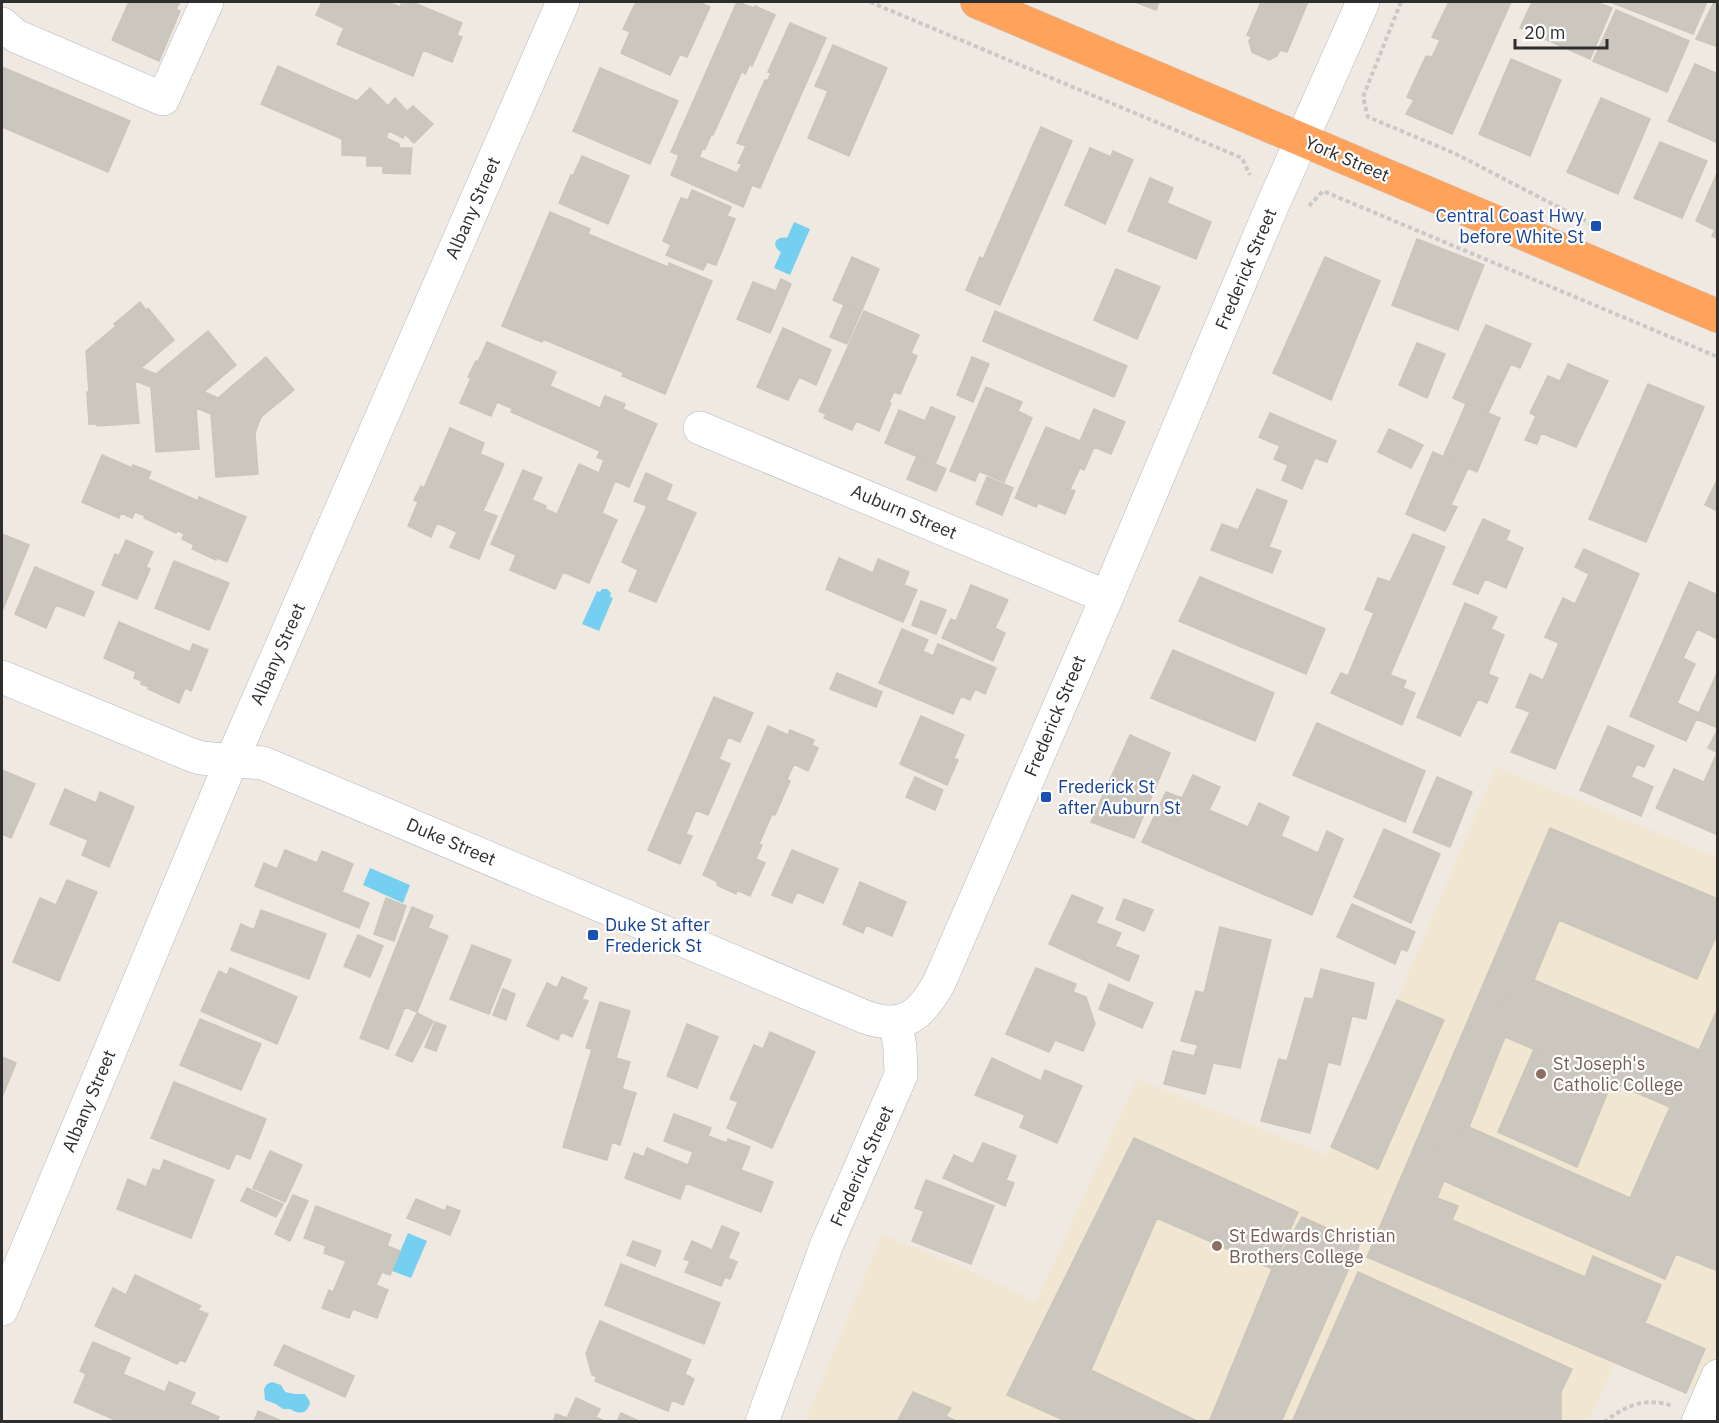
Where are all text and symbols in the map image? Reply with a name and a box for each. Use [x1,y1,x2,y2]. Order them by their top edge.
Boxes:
scale bar [1515,12,1606,50]
text: 20 m [1524,21,1566,44]
street label: York Street [1301,130,1393,187]
street label: Albany Street [440,153,505,262]
place label: Central Coast Hwy before White St [1436,204,1584,248]
street label: Frederick Street [1210,205,1281,333]
marker: Central Coast Hwy before White St [1589,219,1603,233]
street label: Auburn Street [848,479,961,544]
street label: Albany Street [245,599,310,708]
street label: Frederick Street [1019,652,1090,780]
place label: Frederick St after Auburn St [1058,775,1181,819]
marker: Frederick St after Auburn St [1039,790,1053,804]
street label: Duke Street [403,812,499,871]
place label: Duke St after Frederick St [605,913,710,957]
marker: Duke St after Frederick St [586,928,600,942]
street label: Albany Street [57,1046,120,1156]
place label: St Joseph's Catholic College [1553,1052,1683,1096]
marker: St Joseph's Catholic College [1534,1067,1548,1081]
street label: Frederick Street [825,1102,898,1230]
place label: St Edwards Christian Brothers College [1229,1224,1396,1268]
marker: St Edwards Christian Brothers College [1210,1239,1224,1253]

